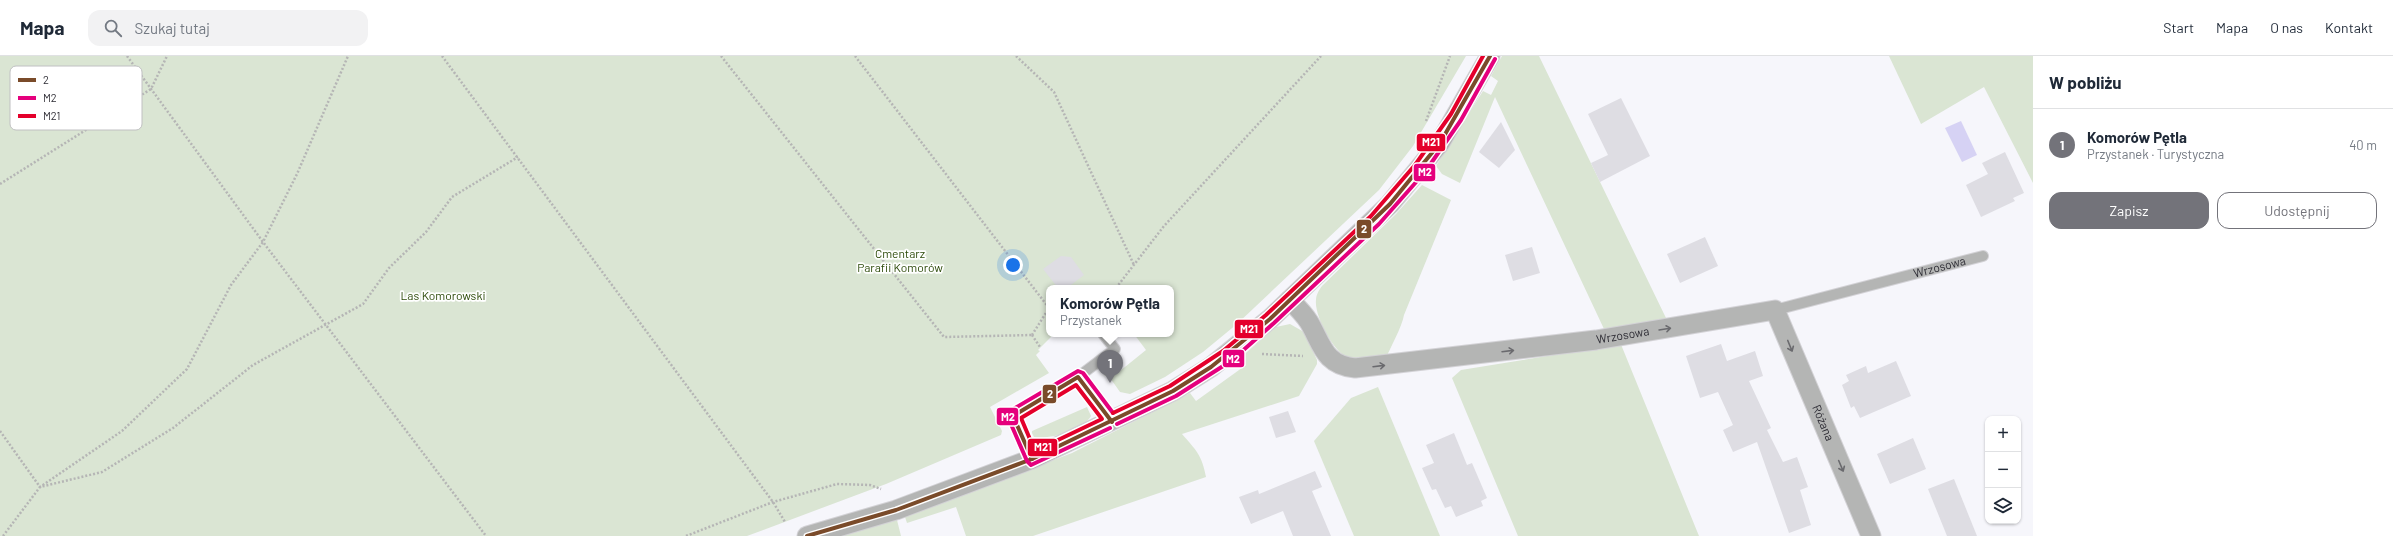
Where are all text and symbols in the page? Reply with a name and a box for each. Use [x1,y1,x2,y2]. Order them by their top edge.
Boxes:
search box [88,10,368,46]
text: Mapa [20,16,64,39]
icon: search [102,17,124,39]
text: Szukaj tutaj [134,19,210,37]
text: Start [2163,19,2194,36]
text: Mapa [2216,19,2248,36]
text: O nas [2270,19,2303,36]
text: Kontakt [2325,19,2373,36]
legend [10,66,142,130]
text: W pobliżu [2049,72,2122,92]
text: 2 [43,73,49,86]
text: M2 [43,91,57,104]
text: M21 [43,109,60,122]
text: Komorów Pętla [2087,128,2187,146]
line badge: M21 [1416,133,1446,152]
text: M21 [1422,135,1440,148]
text: 1 [2060,137,2064,153]
text: 40 m [2349,137,2377,153]
text: Przystanek · Turystyczna [2087,146,2224,162]
line badge: M2 [1413,163,1436,182]
text: M2 [1418,165,1432,178]
button: Zapisz [2049,192,2209,229]
button: Udostępnij [2217,192,2377,229]
line badge: 2 [1356,219,1372,239]
text: 2 [1361,222,1367,235]
park label: Cmentarz Parafii Komorów [857,246,943,274]
street label: Wrzosowa [1912,253,1967,280]
your location [1003,255,1023,275]
popup [1046,285,1174,337]
park label: Las Komorowski [401,288,485,302]
text: Komorów Pętla [1060,294,1160,312]
text: Przystanek [1060,312,1122,328]
line badge: M21 [1234,319,1264,339]
text: M21 [1240,322,1258,335]
street label: Wrzosowa [1595,323,1650,346]
one-way arrow [1658,325,1671,333]
one-way arrow [1787,340,1794,352]
one-way arrow [1501,347,1514,354]
line badge: M2 [1222,349,1245,368]
pin: 1 [1097,350,1123,383]
text: M2 [1226,352,1240,365]
one-way arrow [1372,362,1385,370]
line badge: 2 [1042,384,1057,404]
text: 2 [1047,387,1053,400]
street label: Różana [1810,402,1838,443]
line badge: M2 [996,407,1019,426]
text: M2 [1001,410,1015,423]
map controls [1985,416,2021,524]
button: + [1985,416,2021,452]
line badge: M21 [1027,438,1058,457]
text: M21 [1034,440,1052,453]
button: − [1985,452,2021,488]
one-way arrow [1838,460,1845,472]
button: layers [1985,488,2021,524]

